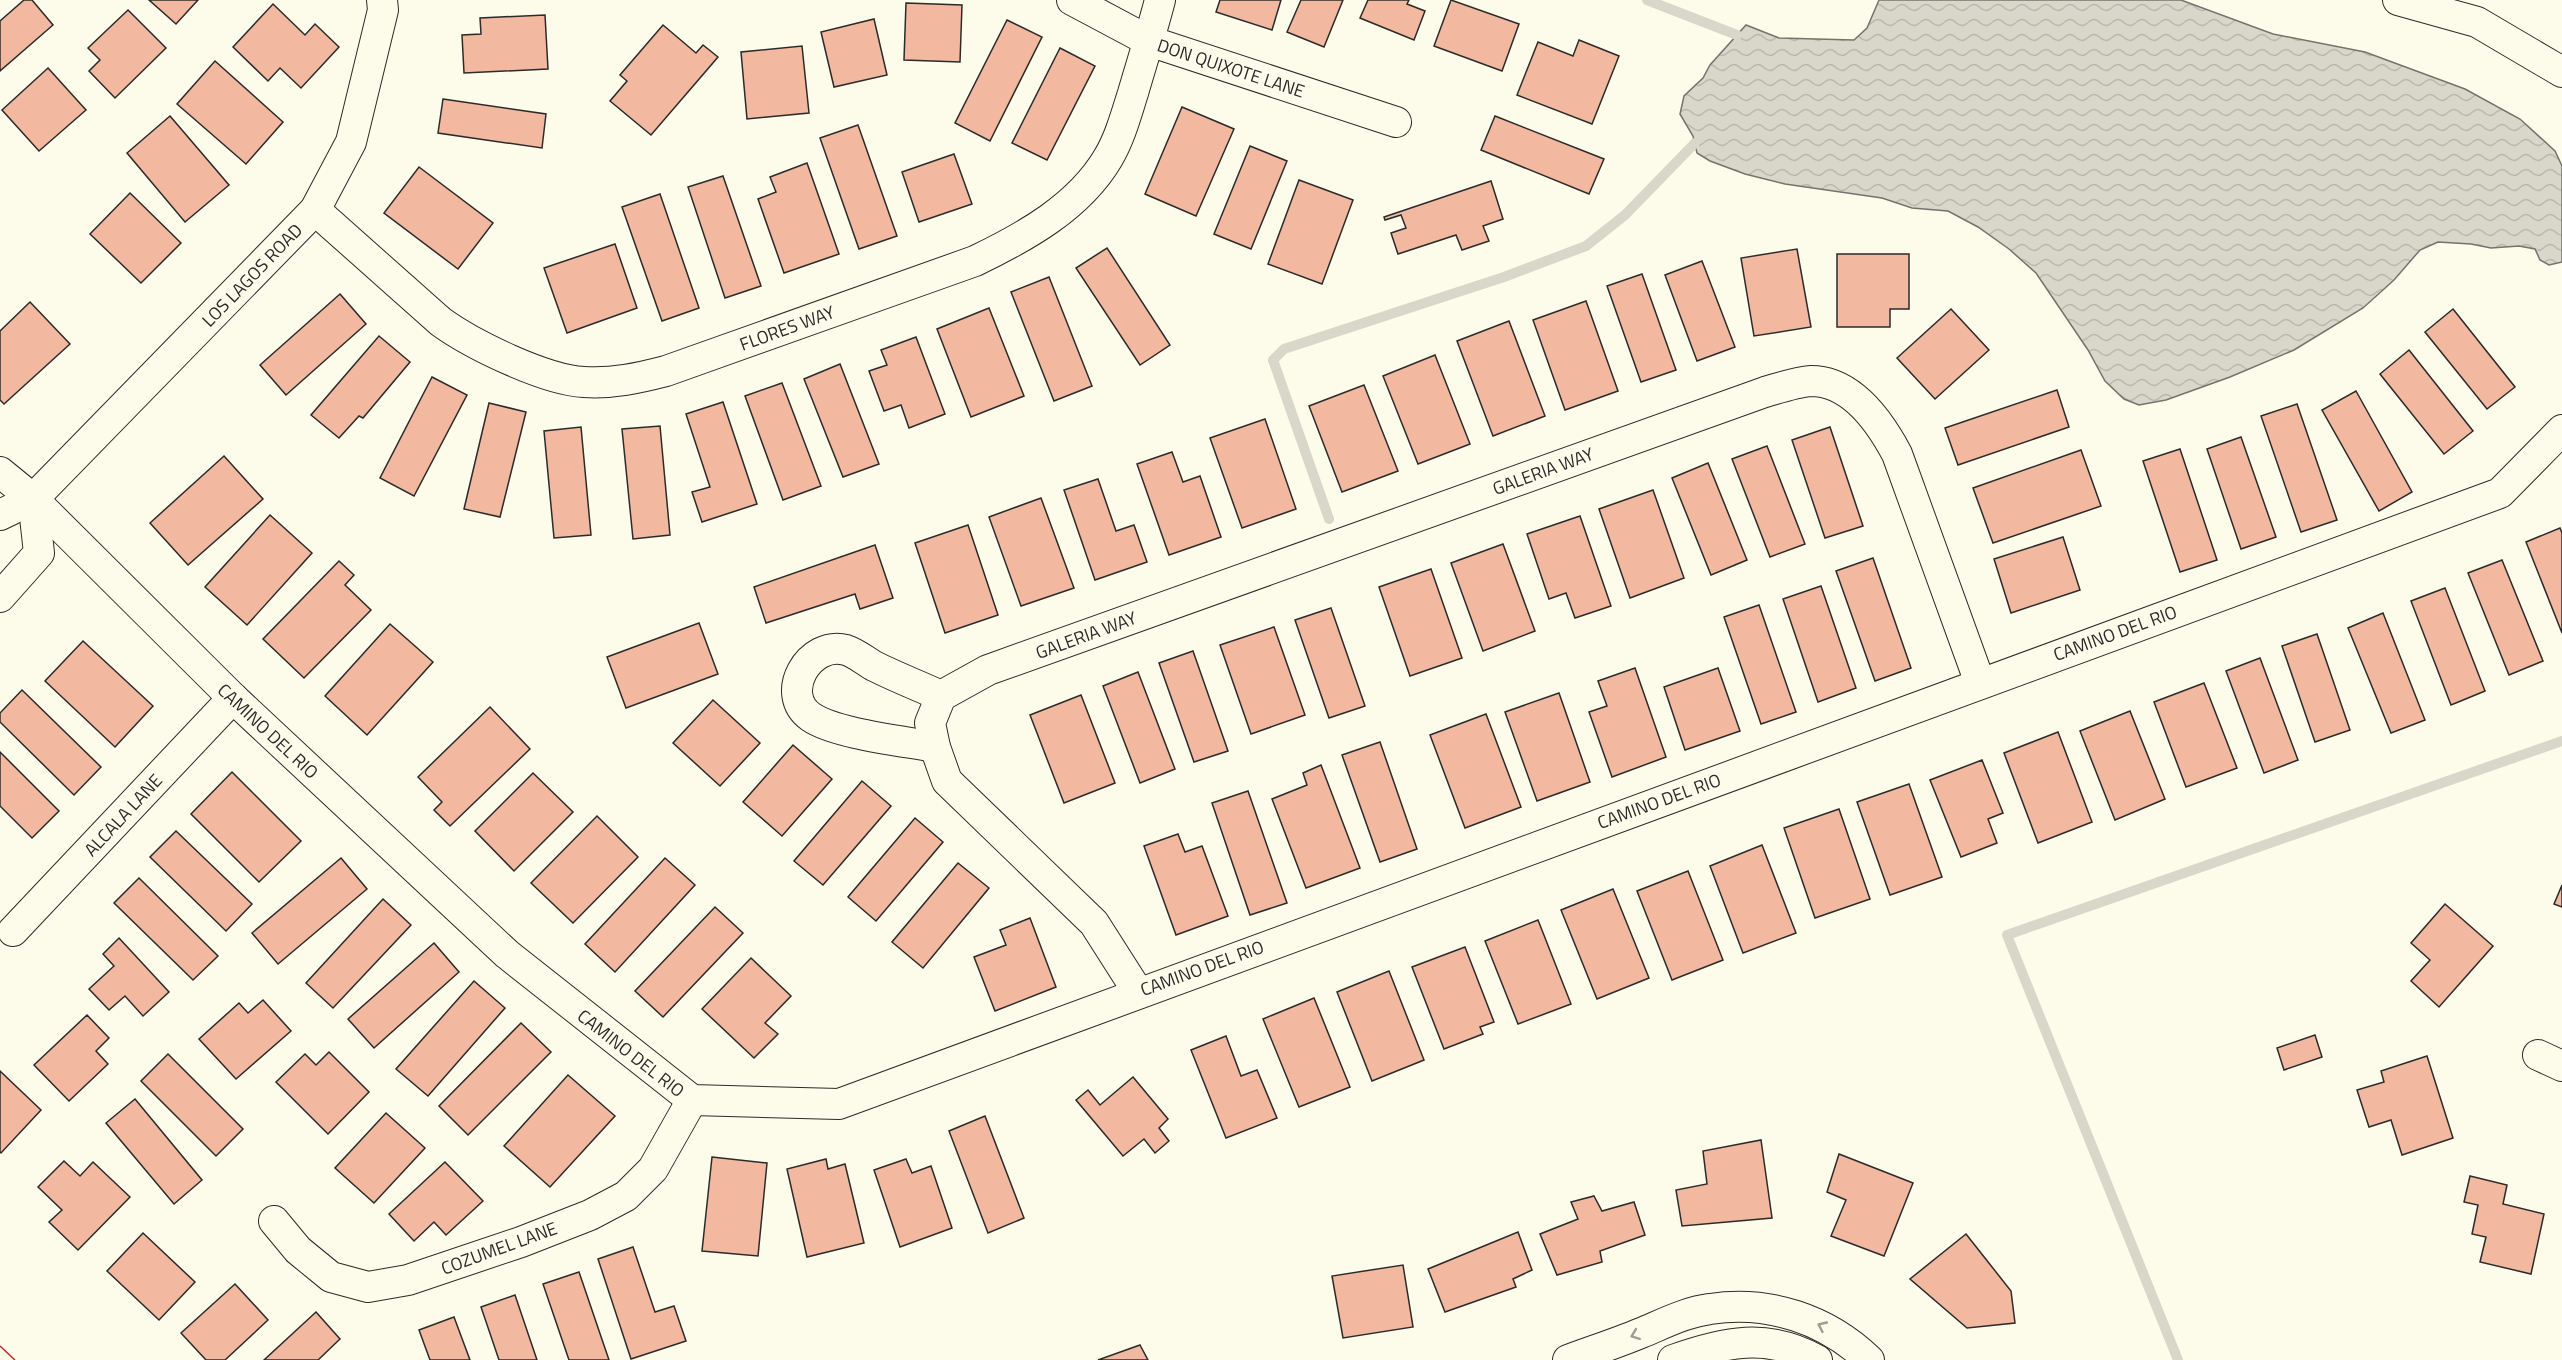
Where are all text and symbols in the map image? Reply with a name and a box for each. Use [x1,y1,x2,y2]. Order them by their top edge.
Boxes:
street label: DON QUIXOTE LANE [1154,31,1308,105]
street label: LOS LAGOS ROAD [195,217,309,333]
street label: FLORES WAY [736,298,839,358]
street label: GALERIA WAY [1489,440,1598,502]
street label: CAMINO DEL RIO [2049,598,2181,668]
street label: GALERIA WAY [1032,604,1141,666]
street label: CAMINO DEL RIO [211,677,325,785]
street label: CAMINO DEL RIO [1593,766,1725,836]
street label: ALCALA LANE [78,768,168,862]
street label: CAMINO DEL RIO [1136,933,1268,1003]
street label: CAMINO DEL RIO [572,1002,690,1104]
street label: COZUMEL LANE [437,1214,561,1282]
one-way arrow [1818,1321,1829,1333]
one-way arrow [1630,1328,1641,1340]

